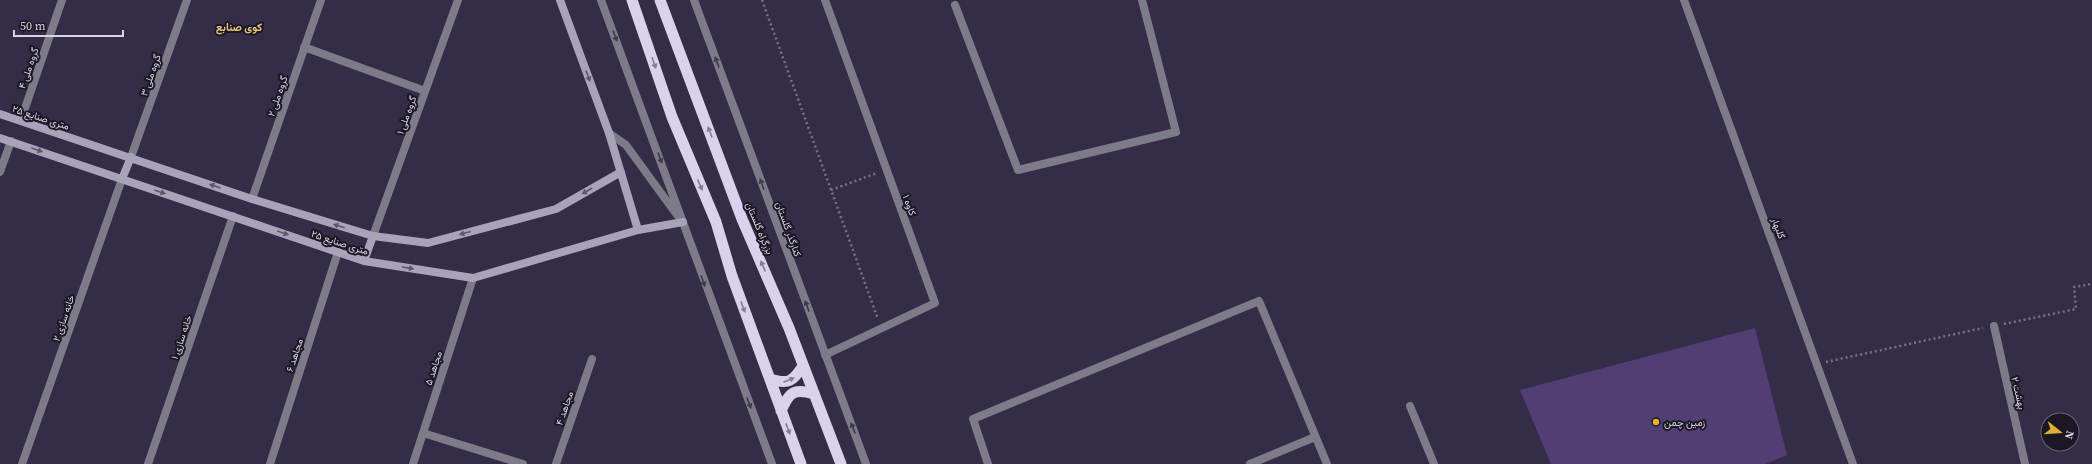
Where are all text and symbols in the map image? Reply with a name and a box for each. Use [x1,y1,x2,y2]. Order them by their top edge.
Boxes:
scale bar [14,12,123,38]
text: 50 m [20,18,46,34]
district label: کوی صنابع [216,20,262,35]
one-way arrow [613,31,619,43]
street label: گروه ملی ۴ [15,45,42,90]
street label: گروه ملی ۳ [137,52,164,98]
one-way arrow [713,56,719,68]
one-way arrow [651,58,657,70]
one-way arrow [586,70,592,82]
street label: گروه ملی ۲ [264,74,291,118]
street label: گروه ملی ۱ [394,94,420,136]
street label: ۲۵ متری صنایع [10,102,71,133]
one-way arrow [706,126,712,138]
one-way arrow [31,148,43,154]
one-way arrow [657,153,663,165]
one-way arrow [758,177,764,189]
one-way arrow [697,179,703,191]
one-way arrow [208,183,220,189]
one-way arrow [581,187,593,194]
one-way arrow [155,189,167,195]
street label: کاوه ۱ [900,193,919,218]
street label: بزرگراه گلستان [743,200,776,256]
street label: کنارگذر گلستان [773,200,805,259]
street label: گلبهار [1768,215,1789,241]
one-way arrow [332,223,344,229]
street label: ۲۵ متری صنایع [309,227,370,258]
one-way arrow [459,230,471,236]
one-way arrow [278,231,290,237]
one-way arrow [759,260,765,272]
one-way arrow [402,265,414,271]
one-way arrow [700,275,706,287]
street label: خانه سازی ۲ [49,293,78,343]
one-way arrow [803,299,809,311]
one-way arrow [741,302,747,314]
street label: خانه سازی ۱ [168,313,195,361]
street label: ۶ مجاهد [283,337,306,373]
street label: ۵ مجاهد [422,349,445,387]
street label: بهشت ۲ [2008,375,2029,411]
one-way arrow [783,376,795,383]
street label: مجاهد ۴ [553,389,576,427]
one-way arrow [746,397,752,409]
north arrow [2040,412,2080,452]
place label: زمین چمن [1664,416,1705,430]
marker: زمین چمن [1651,417,1661,427]
one-way arrow [849,421,855,433]
one-way arrow [786,424,792,436]
text: N [2061,429,2077,441]

